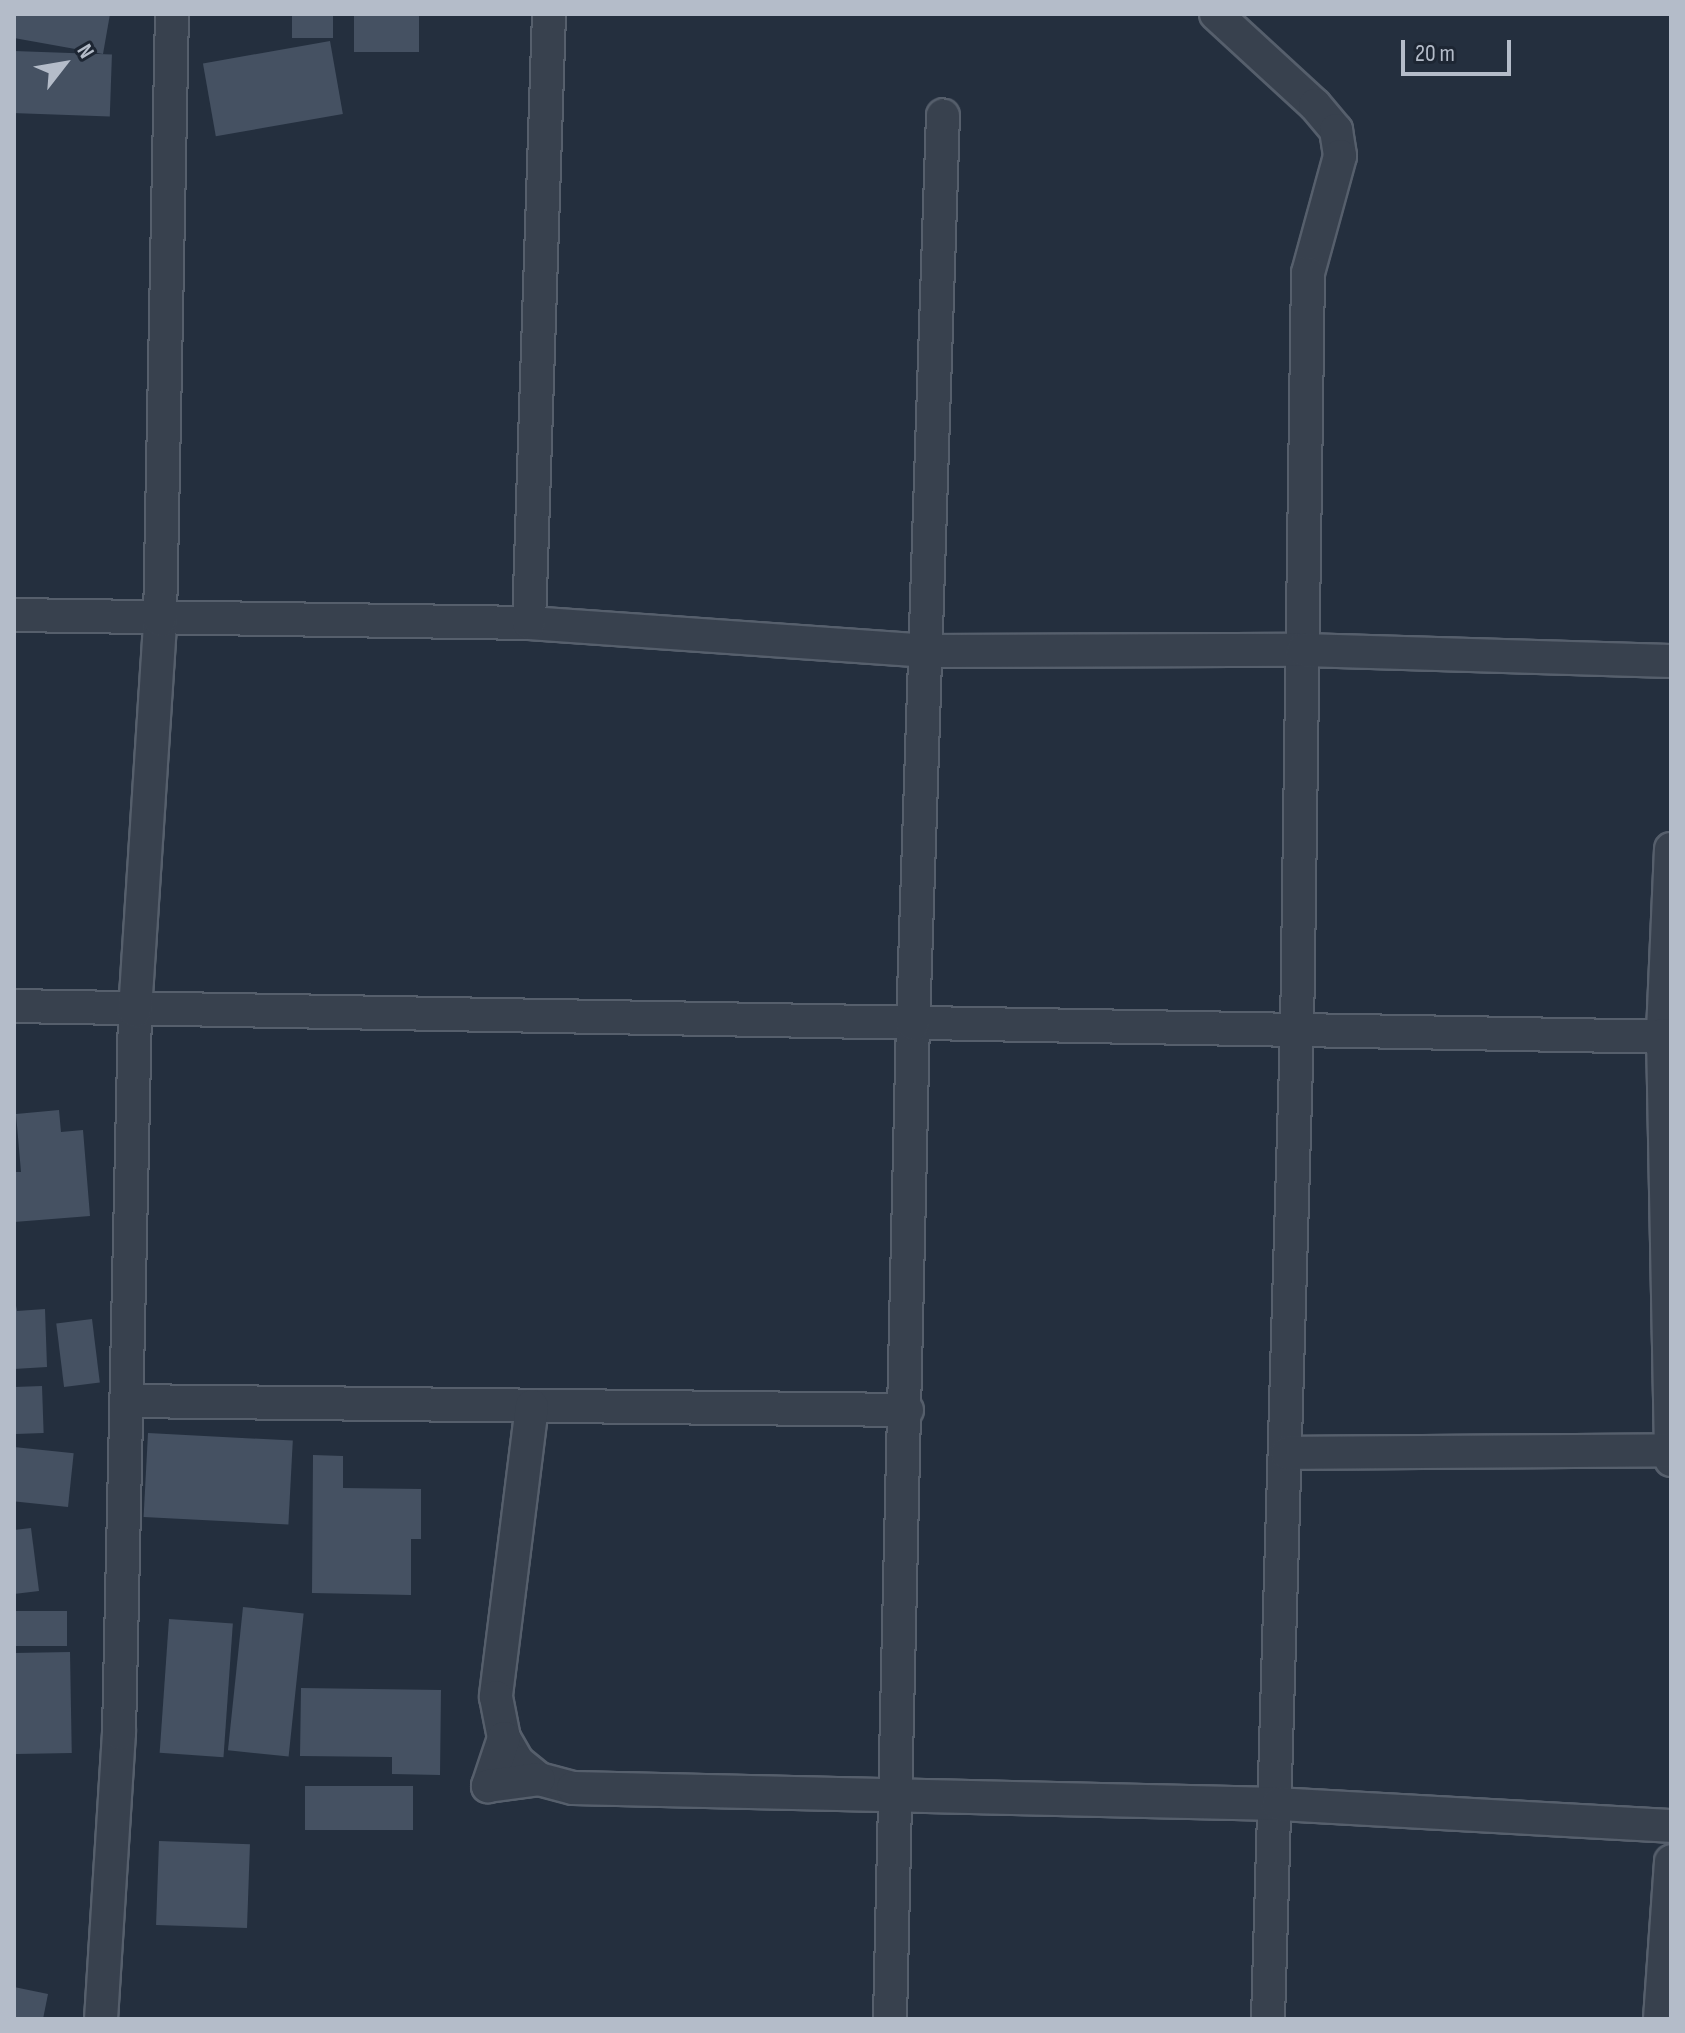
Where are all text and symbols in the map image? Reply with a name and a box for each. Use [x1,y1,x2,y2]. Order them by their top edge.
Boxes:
north arrow [24,24,104,104]
scale bar [1405,24,1515,74]
text: N [70,39,100,63]
text: 20 m [1415,39,1455,68]

